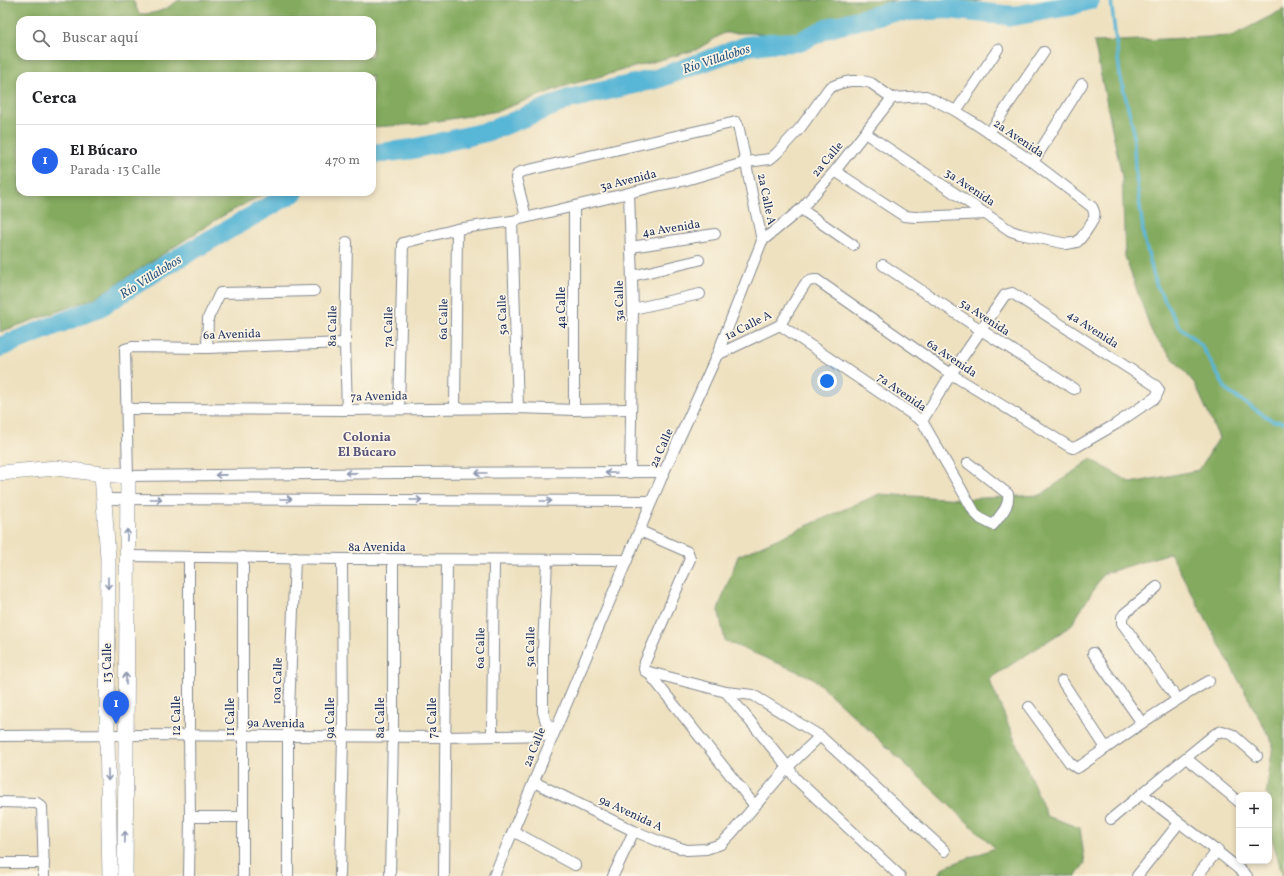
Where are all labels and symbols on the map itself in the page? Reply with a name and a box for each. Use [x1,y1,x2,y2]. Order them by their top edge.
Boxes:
water label: Río Villalobos [681,40,753,79]
street label: 2a Avenida [990,116,1047,162]
street label: 2a Calle [808,138,847,181]
street label: 3a Avenida [941,165,998,211]
street label: 3a Avenida [598,166,658,196]
street label: 2a Calle A [753,172,779,227]
street label: 4a Avenida [641,216,701,241]
water label: Río Villalobos [117,251,186,304]
street label: 3a Calle [612,280,628,322]
street label: 4a Calle [554,287,570,329]
street label: 5a Calle [494,294,512,336]
street label: 5a Avenida [956,296,1013,340]
street label: 6a Calle [436,298,452,340]
street label: 8a Calle [325,305,341,347]
street label: 7a Calle [381,306,397,348]
street label: 1a Calle A [722,307,775,344]
street label: 4a Avenida [1063,307,1121,353]
street label: 6a Avenida [203,326,261,344]
street label: 6a Avenida [923,336,980,382]
street label: 7a Avenida [873,370,930,416]
your location [817,371,837,391]
street label: 7a Avenida [350,389,408,405]
street label: 2a Calle [646,426,678,471]
district label: Colonia El Búcaro [338,429,396,462]
one-way arrow [345,469,358,477]
one-way arrow [475,469,488,477]
one-way arrow [605,469,618,477]
one-way arrow [215,471,228,479]
one-way arrow [149,495,162,503]
one-way arrow [279,495,292,503]
one-way arrow [409,496,422,504]
one-way arrow [539,497,552,504]
one-way arrow [123,529,131,542]
street label: 8a Avenida [348,540,406,556]
one-way arrow [104,576,111,589]
street label: 5a Calle [523,626,539,668]
street label: 6a Calle [473,627,489,669]
street label: 13 Calle [100,643,116,683]
street label: 10a Calle [269,657,287,705]
one-way arrow [122,673,130,686]
pin: 1 [103,691,129,724]
street label: 12 Calle [169,696,185,736]
street label: 11 Calle [223,697,239,736]
street label: 9a Calle [323,697,339,739]
street label: 8a Calle [373,697,389,739]
street label: 7a Calle [425,697,441,738]
street label: 9a Avenida [247,715,305,733]
street label: 2a Calle [520,725,550,770]
one-way arrow [104,768,112,781]
street label: 9a Avenida A [596,792,666,836]
one-way arrow [121,831,129,844]

